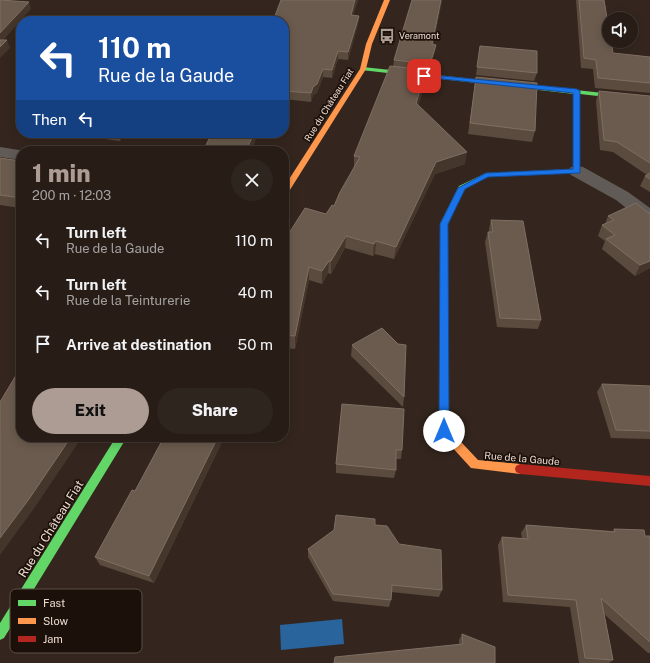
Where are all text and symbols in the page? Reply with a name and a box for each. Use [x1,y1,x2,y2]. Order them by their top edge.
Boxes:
map controls [602,12,638,48]
button: sound [602,12,638,48]
bus stop icon: Veramont [378,27,396,45]
place label: Veramont [399,30,440,41]
text: 110 m [98,31,171,64]
icon: left [32,32,84,84]
pin [407,59,441,93]
text: Rue de la Gaude [98,65,234,86]
icon: arrive [413,65,435,87]
street label: Rue du Château Fiat [302,66,356,143]
icon: left [75,108,97,130]
text: Then [32,111,67,128]
text: 1 min [32,159,91,187]
button: close [231,159,273,201]
text: 200 m · 12:03 [32,188,111,203]
text: Turn left [66,224,127,241]
icon: left [32,229,54,251]
text: 110 m [235,232,273,249]
text: Rue de la Gaude [66,241,164,256]
text: Turn left [66,276,127,293]
icon: left [32,281,54,303]
text: 40 m [238,284,273,301]
text: Rue de la Teinturerie [66,293,190,308]
icon: arrive [32,333,54,355]
text: Arrive at destination [66,336,211,353]
text: 50 m [238,336,273,353]
button: Exit [32,388,149,434]
button: Share [157,388,273,434]
position arrow [423,410,465,452]
street label: Rue de la Gaude [484,449,561,467]
street label: Rue du Château Fiat [15,478,87,580]
legend [10,589,142,653]
text: Fast [43,597,65,609]
text: Slow [43,615,69,627]
text: Jam [43,633,63,645]

